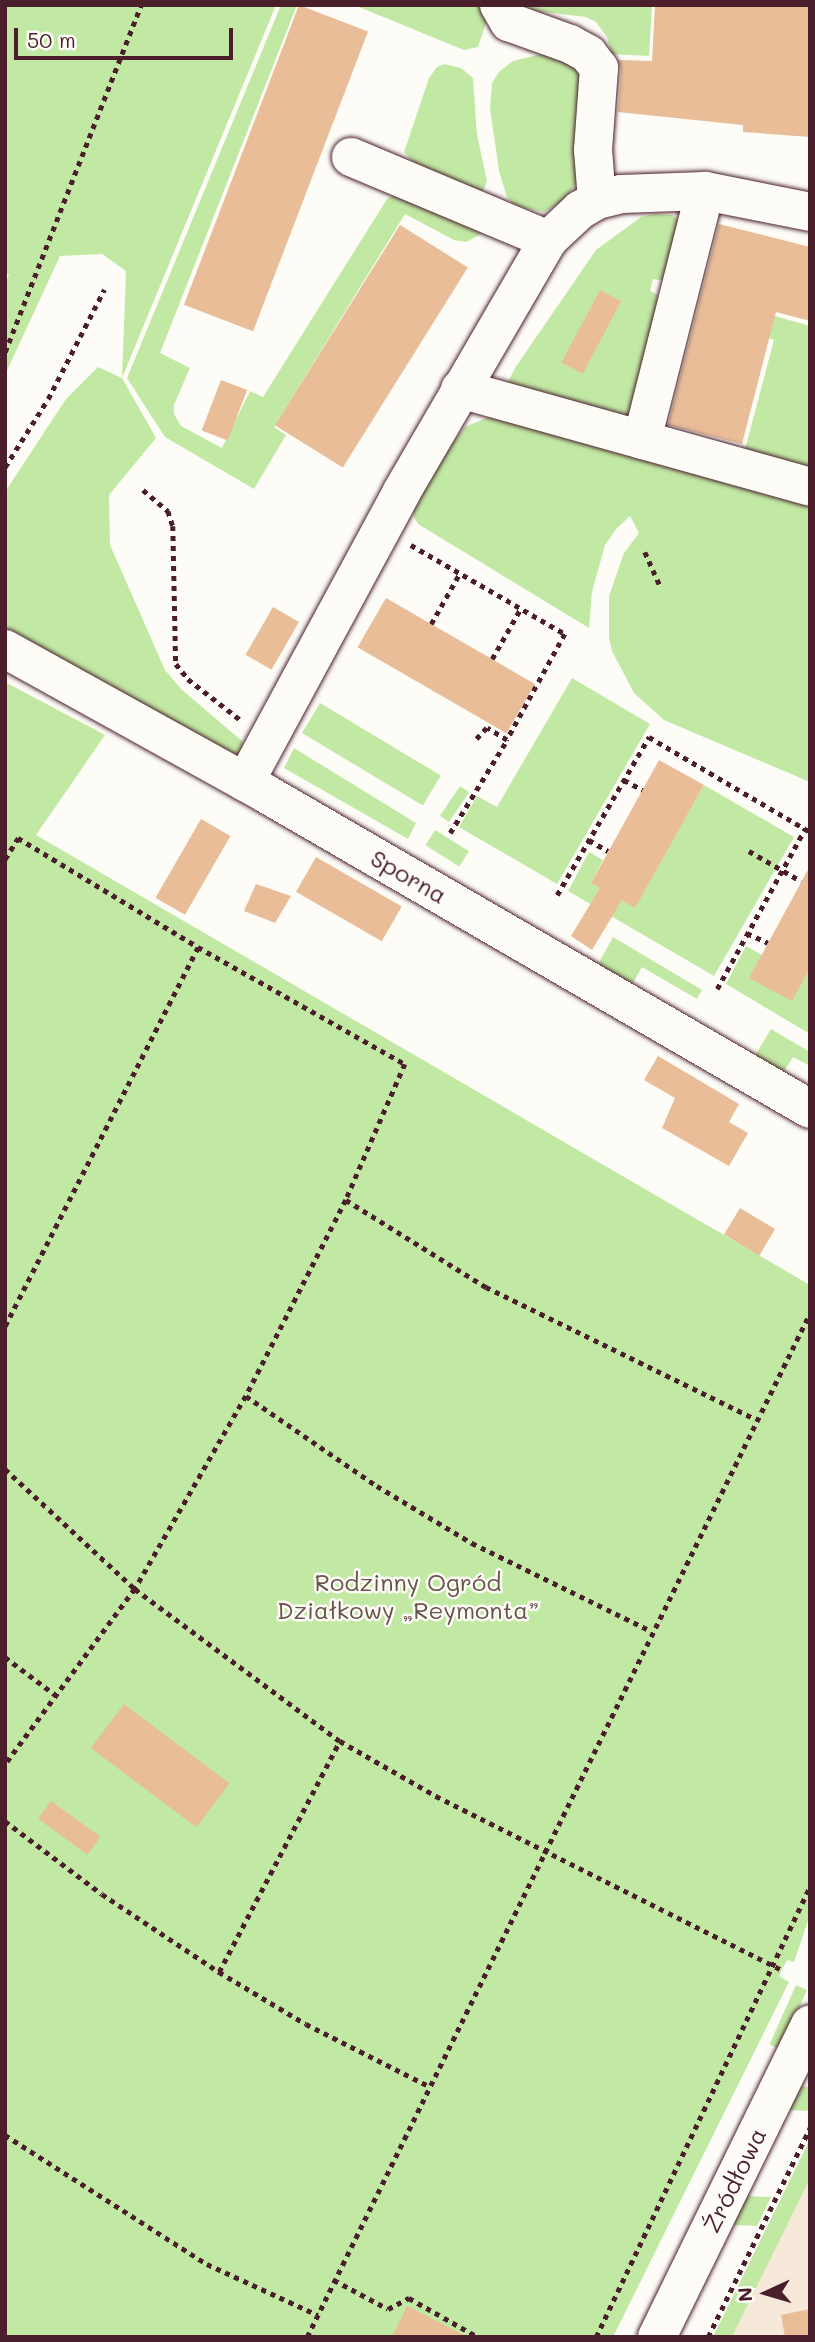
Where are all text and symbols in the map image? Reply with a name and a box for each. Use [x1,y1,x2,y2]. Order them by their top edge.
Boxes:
scale bar [18,14,236,58]
text: 50 m [27,26,76,53]
street label: Sporna [366,843,452,909]
park label: Rodzinny Ogród Działkowy „Reymonta” [277,1568,539,1624]
street label: Źródłowa [696,2123,772,2237]
north arrow [731,2258,801,2328]
text: N [732,2286,758,2303]

